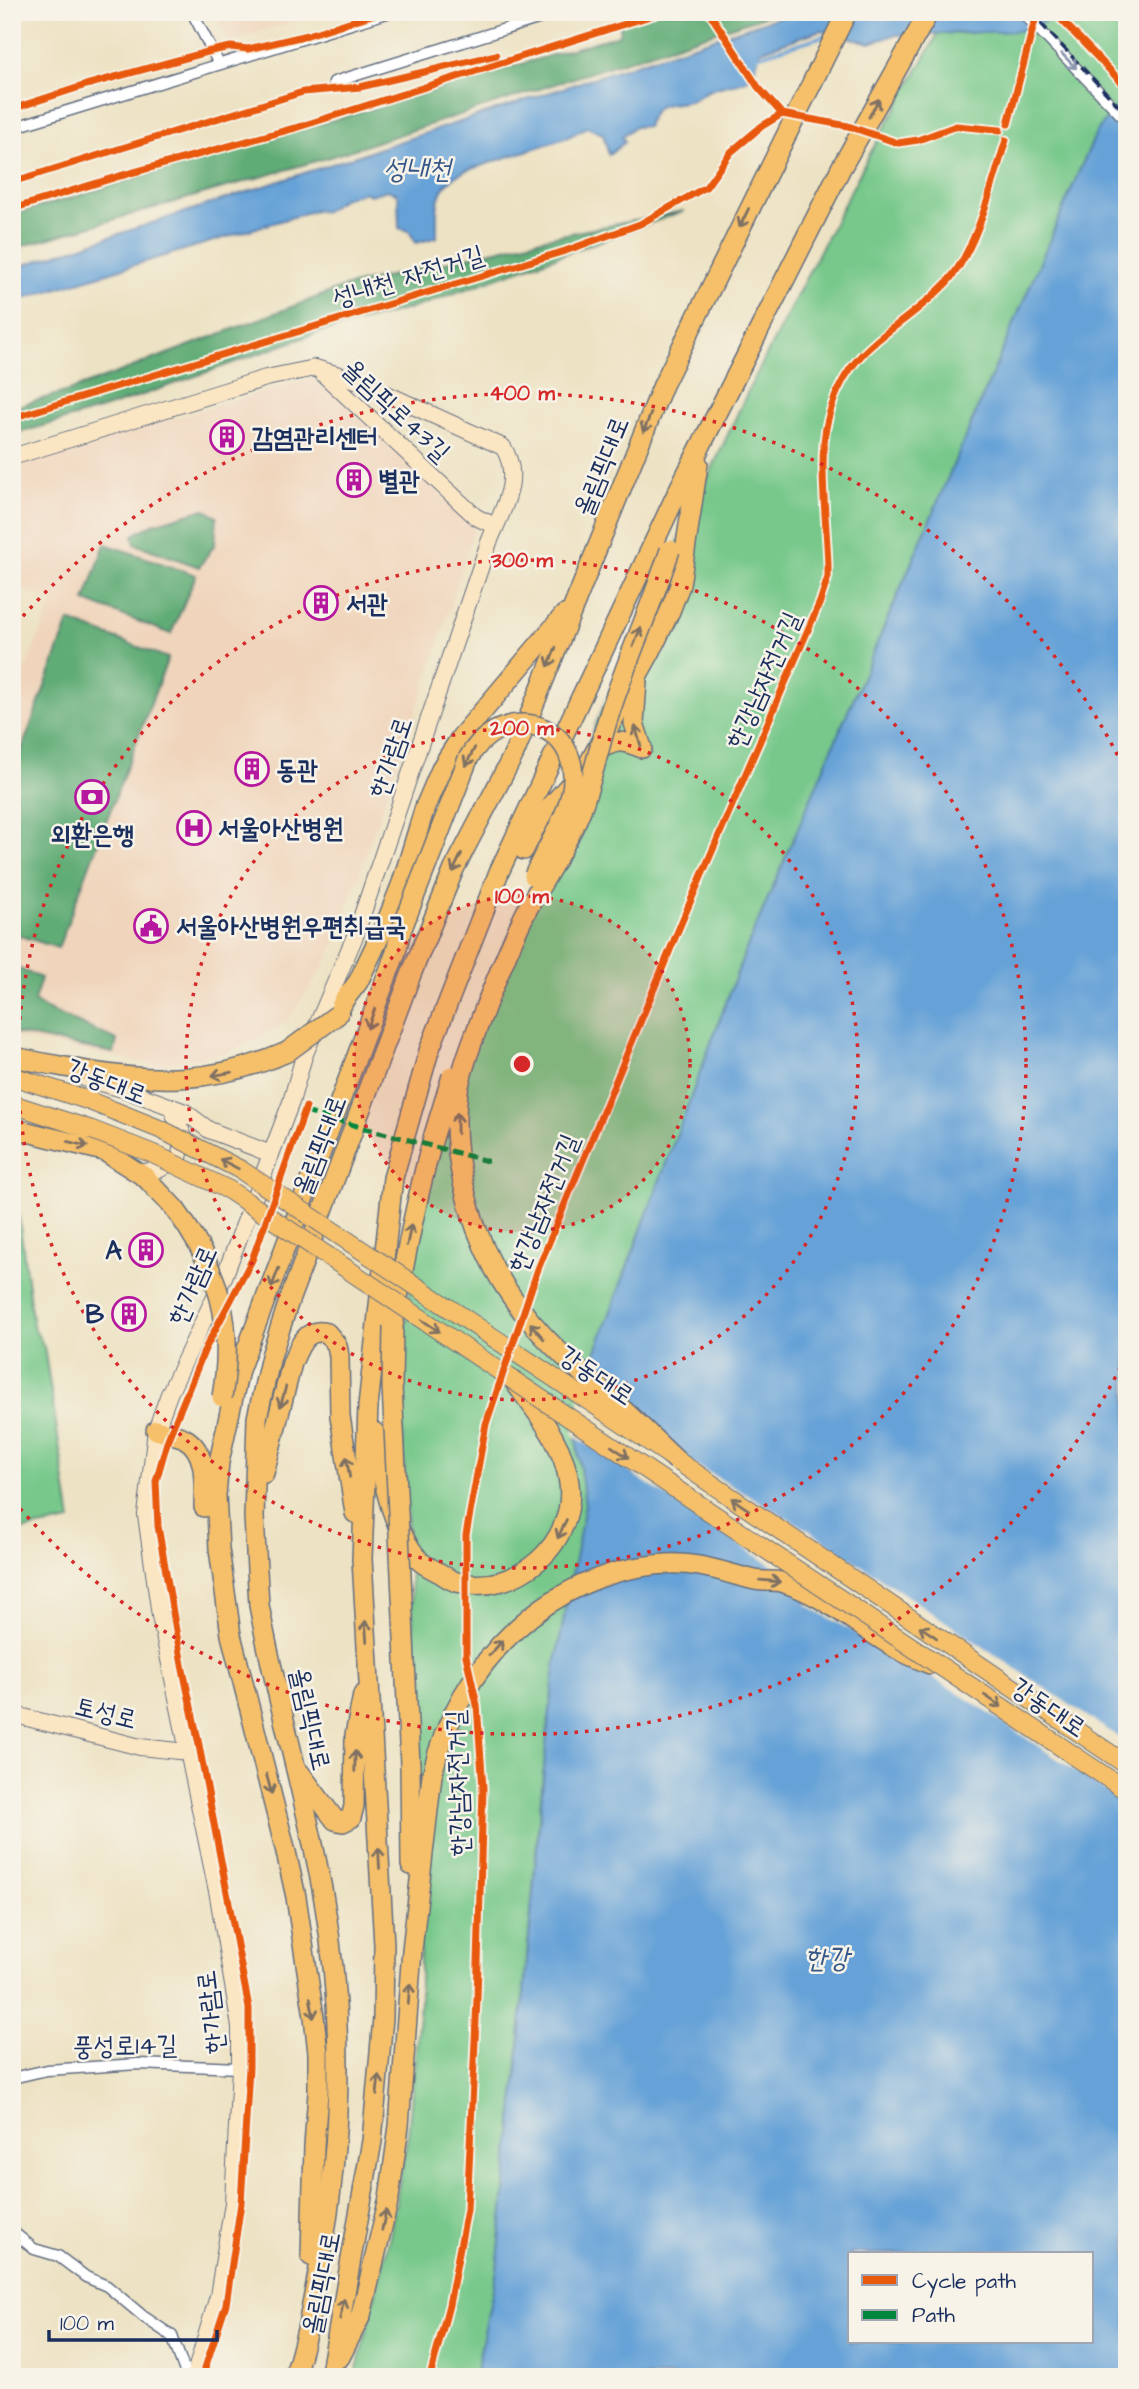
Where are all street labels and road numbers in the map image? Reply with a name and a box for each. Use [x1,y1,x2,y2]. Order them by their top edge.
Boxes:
street label: 성내천 자전거길 [328,237,489,317]
street label: 올림픽로43길 [334,351,458,470]
street label: 올림픽대로 [566,411,638,522]
street label: 한강남자전거길 [718,606,810,755]
street label: 한가람로 [360,712,422,803]
street label: 강동대로 [61,1050,152,1114]
street label: 올림픽대로 [284,1090,355,1201]
street label: 한강남자전거길 [500,1129,588,1278]
street label: 한가람로 [159,1240,226,1331]
street label: 강동대로 [552,1338,641,1414]
street label: 올림픽대로 [281,1664,339,1774]
street label: 강동대로 [1004,1670,1093,1746]
street label: 토성로 [71,1688,141,1738]
street label: 한강남자전거길 [437,1709,479,1857]
street label: 한가람로 [188,1968,234,2056]
street label: 풍성로14길 [72,2027,178,2065]
street label: 올림픽대로 [294,2228,350,2338]

